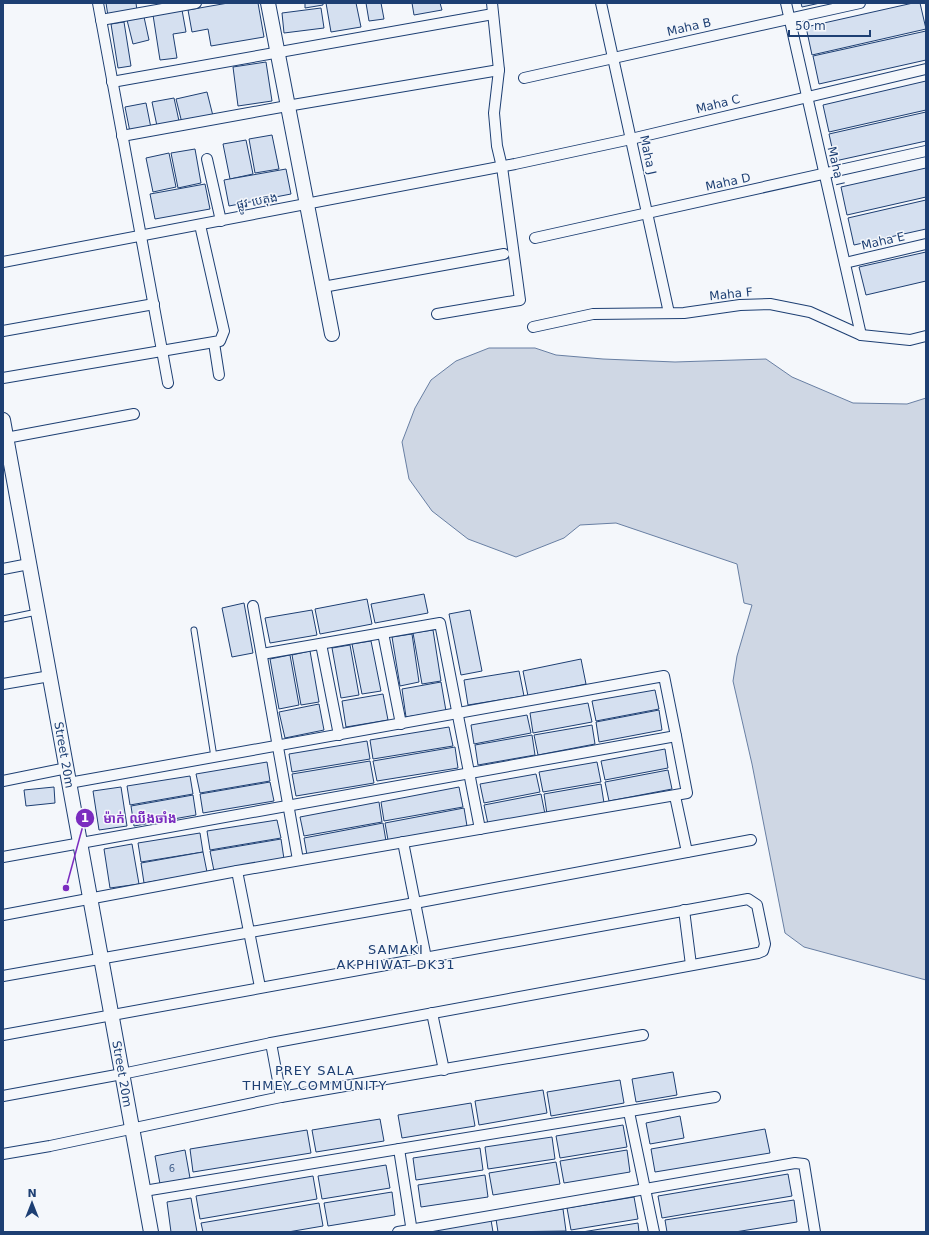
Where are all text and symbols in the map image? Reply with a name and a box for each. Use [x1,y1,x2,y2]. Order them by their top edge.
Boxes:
scale bar [789,12,870,38]
street label: Maha B [666,15,712,39]
text: 50 m [795,19,826,33]
street label: Maha C [695,92,741,116]
street label: Maha J [637,134,659,176]
street label: Maha I [825,145,847,187]
street label: Maha D [704,170,752,194]
street label: ផ្លូវ បេតុង [235,190,279,215]
street label: Maha E [860,229,906,253]
street label: Maha F [709,285,753,303]
street label: Street 20m [51,721,77,789]
callout: ម៉ាក់ ឈីងចាំង [75,806,185,831]
text: ម៉ាក់ ឈីងចាំង [103,810,177,826]
text: 1 [81,811,89,825]
district label: SAMAKI AKPHIWAT DK31 [336,942,456,972]
street label: Street 20m [109,1040,135,1108]
district label: PREY SALA THMEY COMMUNITY [242,1063,387,1093]
house number: 6 [169,1163,175,1174]
north arrow [12,1183,52,1223]
text: N [27,1187,37,1200]

